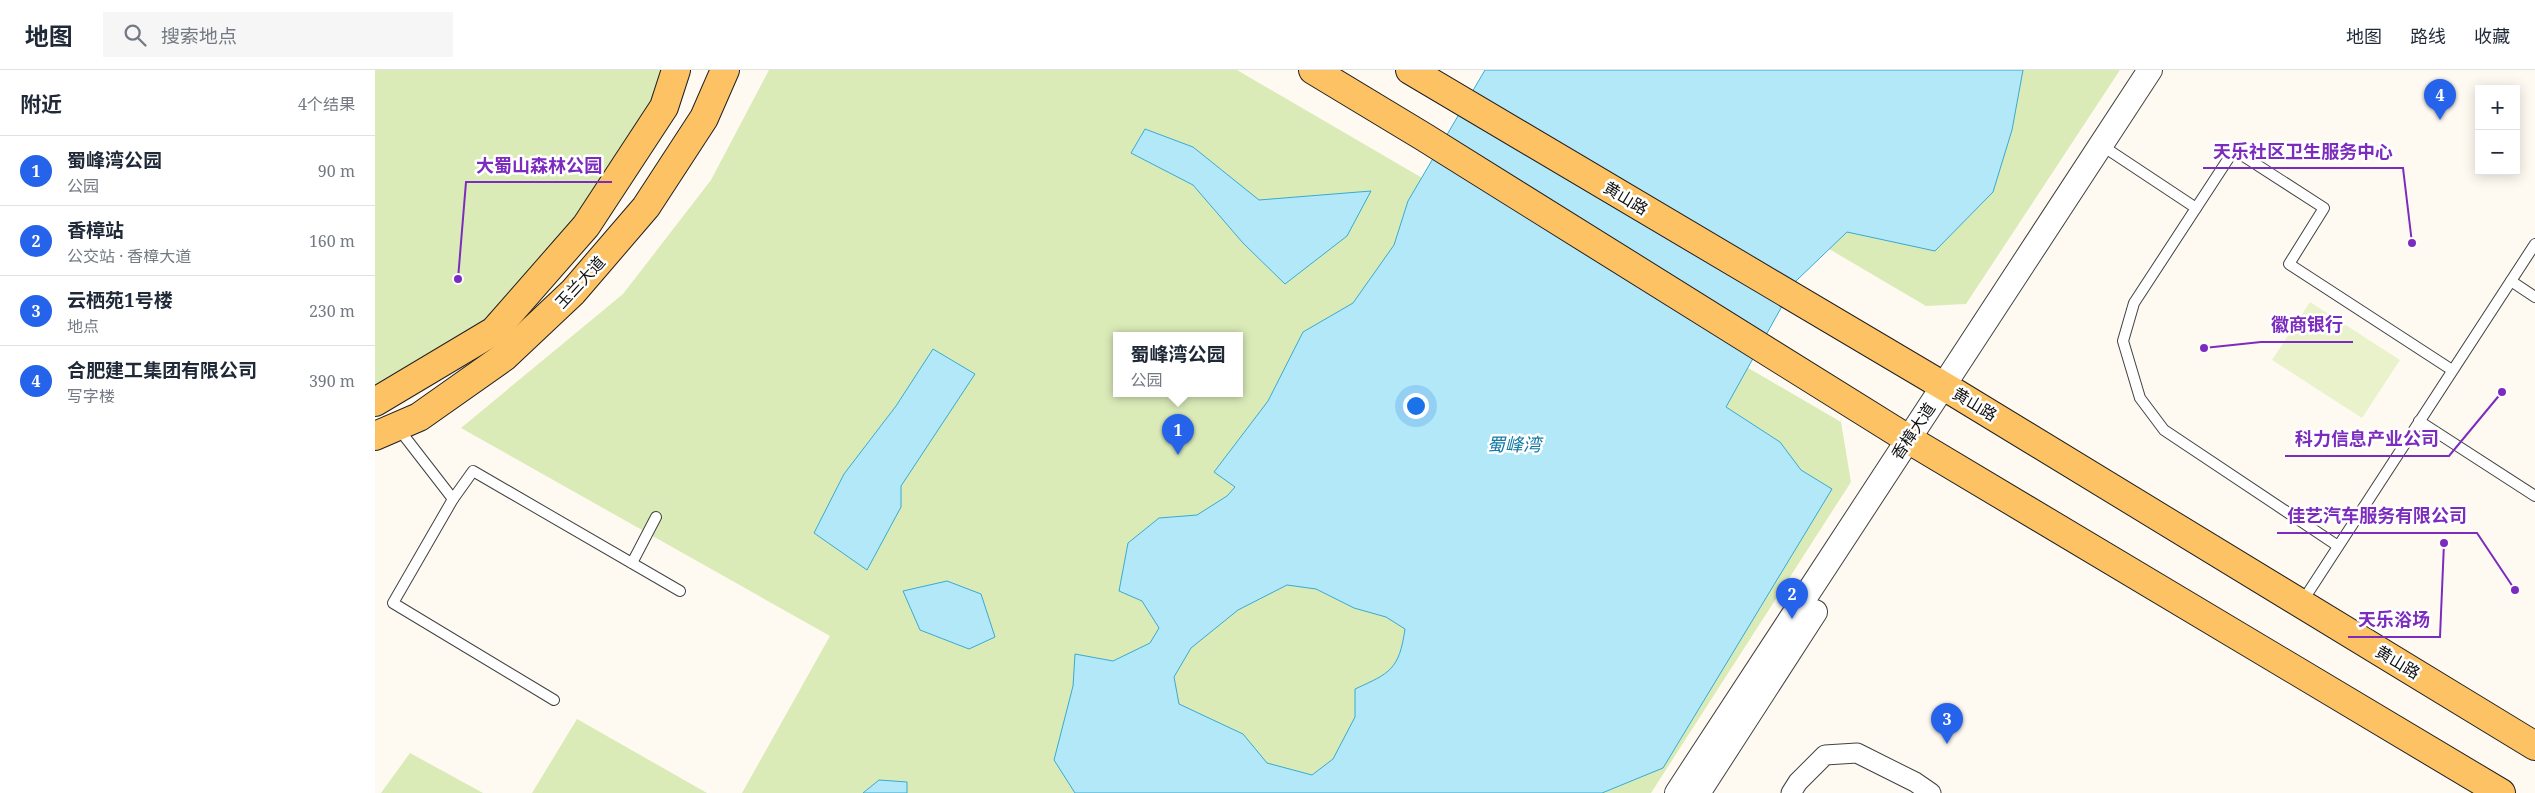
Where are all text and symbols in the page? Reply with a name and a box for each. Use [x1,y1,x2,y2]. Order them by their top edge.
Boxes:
search box [103,12,453,57]
text: 地图 [25,19,73,52]
icon: search [121,21,149,49]
text: 搜索地点 [161,23,237,49]
text: 地图 [2346,24,2382,48]
text: 路线 [2410,24,2446,48]
text: 收藏 [2474,24,2510,48]
pin: 4 [2424,79,2456,120]
map controls [2475,85,2520,175]
button: + [2475,85,2520,130]
text: 附近 [20,90,62,118]
text: 4个结果 [298,93,355,115]
button: − [2475,130,2520,175]
callout: 天乐社区卫生服务中心 [2203,135,2403,168]
text: 天乐社区卫生服务中心 [2213,139,2393,163]
text: 蜀峰湾公园 [67,147,162,173]
callout: 大蜀山森林公园 [466,149,612,182]
text: 大蜀山森林公园 [476,153,602,177]
text: 1 [31,160,41,182]
text: 90 m [318,160,355,182]
text: 公园 [67,175,99,197]
street label: 黄山路 [1600,176,1652,220]
text: 香樟站 [67,217,124,243]
text: 2 [31,230,41,252]
text: 160 m [309,230,355,252]
text: 公交站 · 香樟大道 [67,245,191,267]
street label: 玉兰大道 [550,251,610,313]
text: 云栖苑1号楼 [67,287,173,313]
text: 3 [31,300,41,322]
text: 230 m [309,300,355,322]
callout: 徽商银行 [2261,309,2353,342]
text: 徽商银行 [2271,312,2343,336]
text: 地点 [67,315,99,337]
popup [1113,332,1243,397]
text: 蜀峰湾公园 [1130,341,1226,367]
text: 合肥建工集团有限公司 [67,357,257,383]
text: 公园 [1130,369,1163,391]
text: 4 [31,370,41,392]
text: 390 m [309,370,355,392]
street label: 黄山路 [1949,382,2001,426]
text: 写字楼 [67,385,115,407]
your location [1403,393,1429,419]
street label: 香樟大道 [1886,398,1940,464]
pin: 1 [1162,414,1194,455]
callout: 科力信息产业公司 [2285,423,2449,456]
text: 科力信息产业公司 [2295,426,2439,450]
water label: 蜀峰湾 [1487,432,1544,456]
callout: 佳艺汽车服务有限公司 [2277,500,2477,533]
text: 佳艺汽车服务有限公司 [2287,503,2467,527]
pin: 2 [1776,578,1808,619]
callout: 天乐浴场 [2348,604,2440,637]
text: 天乐浴场 [2358,607,2430,631]
street label: 黄山路 [2372,640,2424,684]
pin: 3 [1931,703,1963,744]

